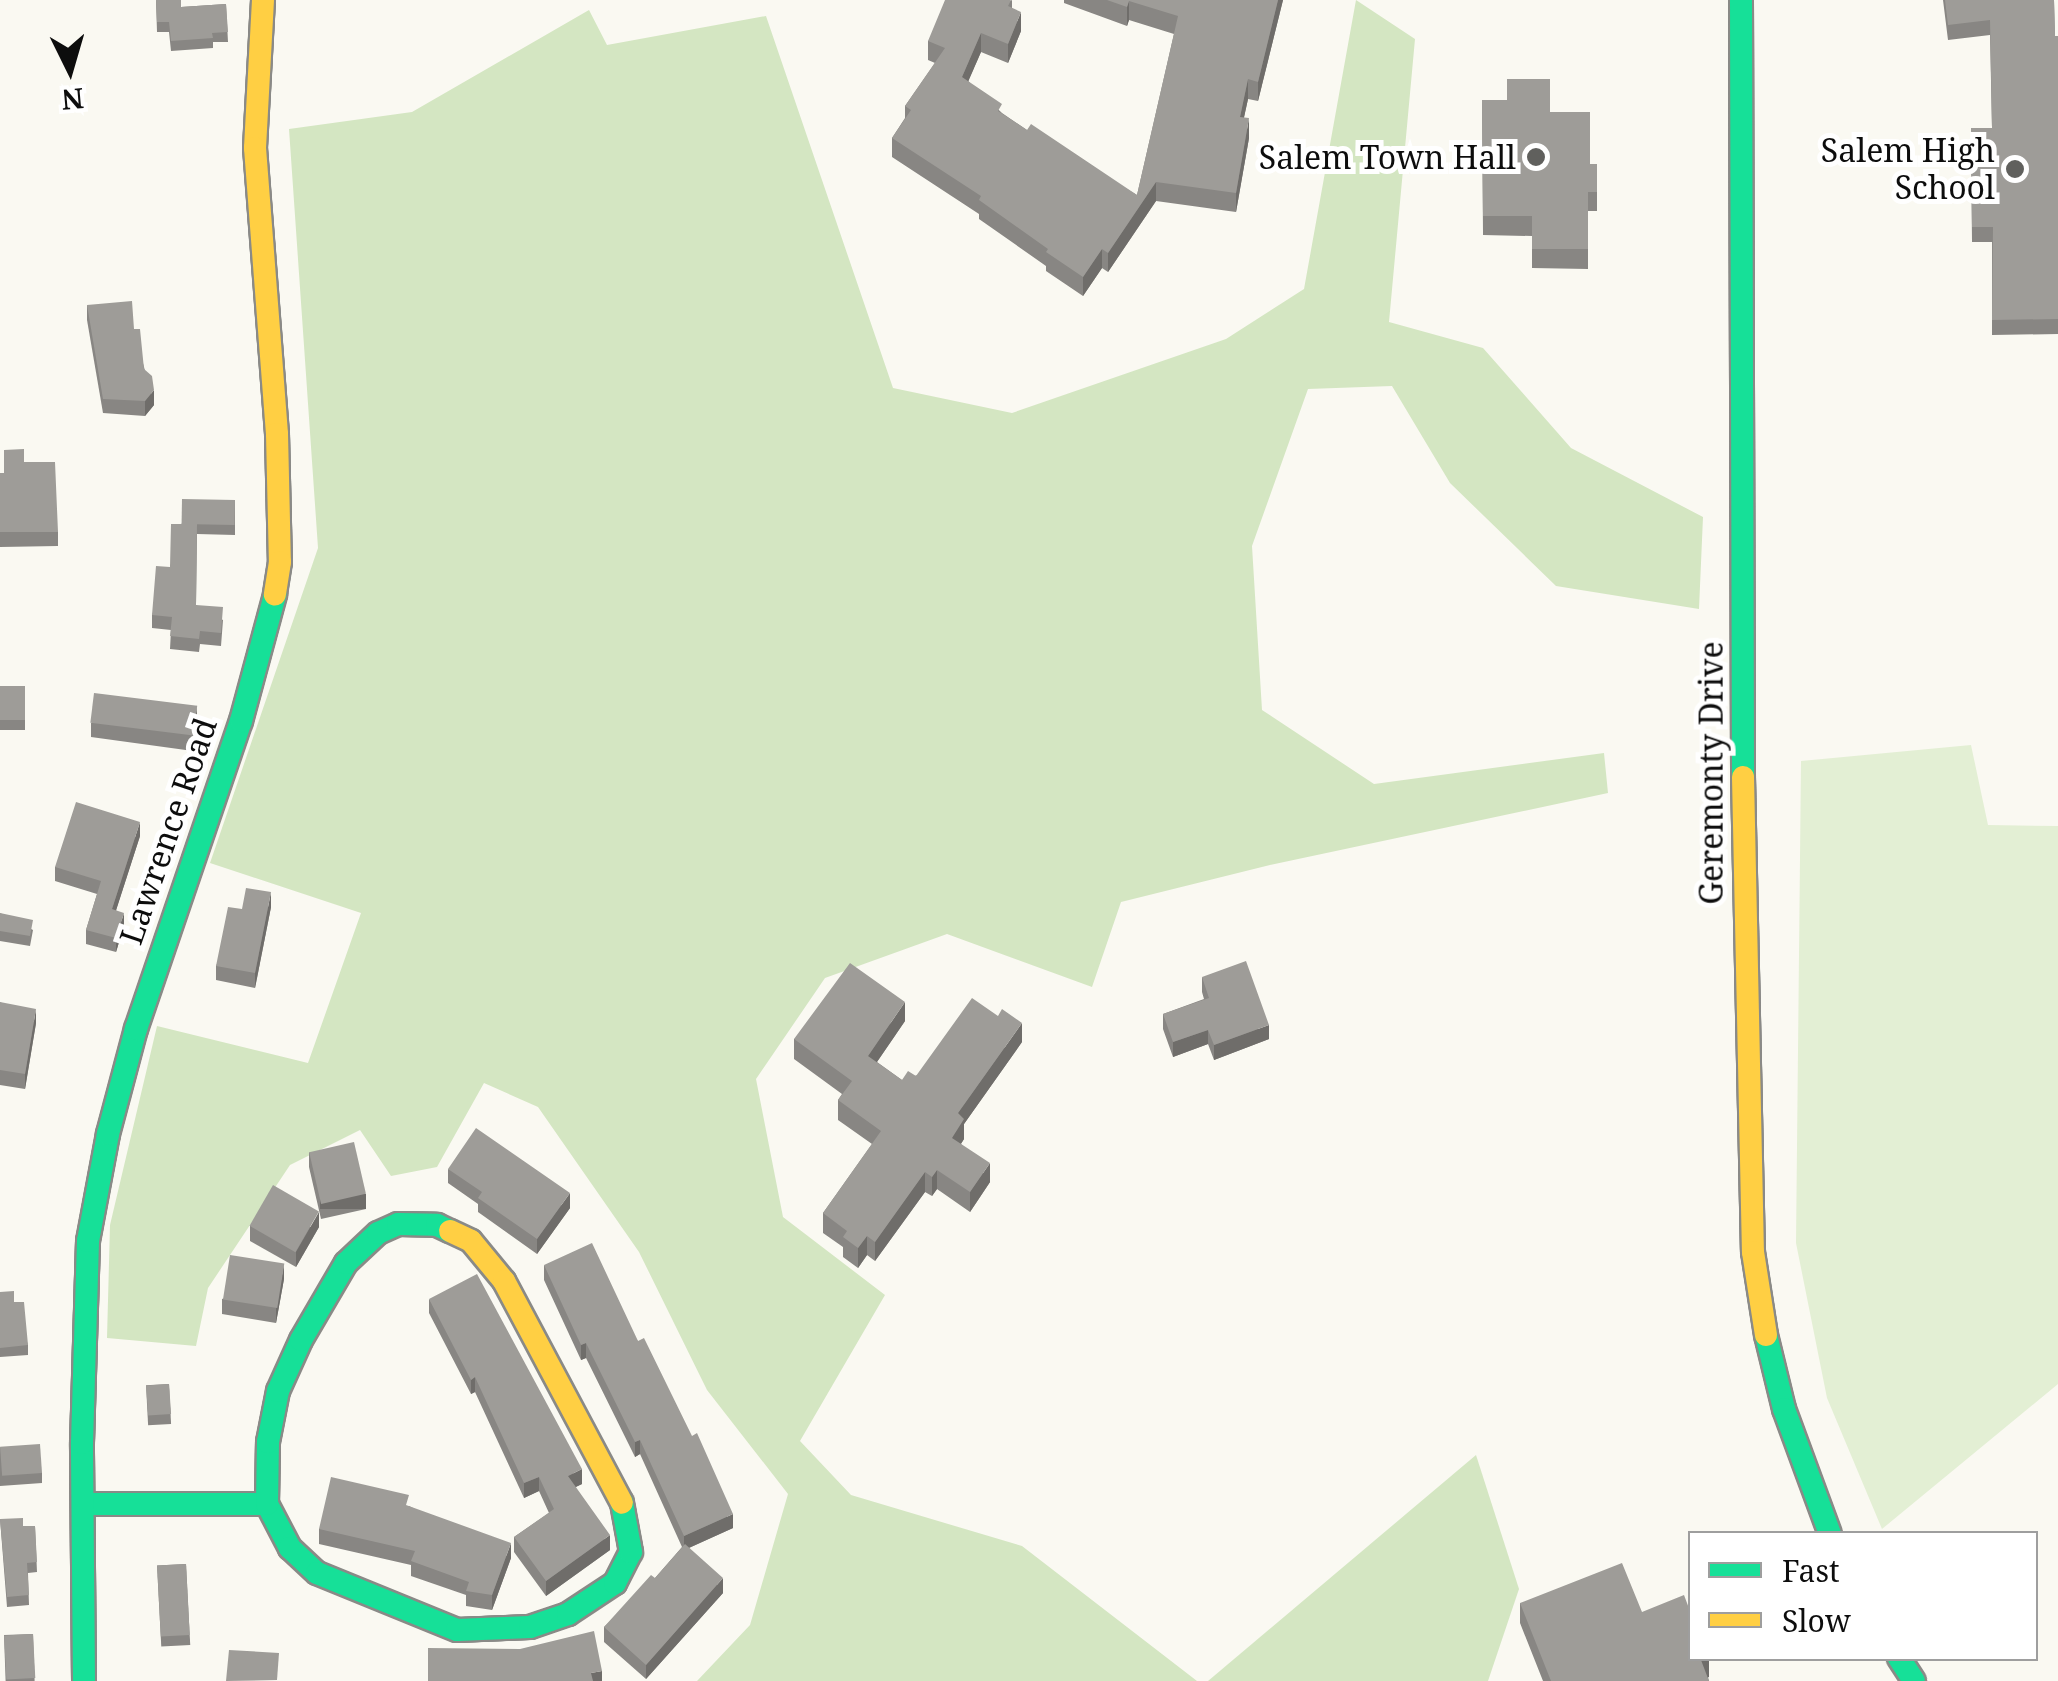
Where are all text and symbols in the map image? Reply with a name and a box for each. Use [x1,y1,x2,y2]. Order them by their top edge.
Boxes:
north arrow [20,20,120,120]
text: N [60,80,85,120]
place label: Salem High School [1821,132,1995,207]
place label: Salem Town Hall [1259,138,1516,176]
marker: Salem Town Hall [1525,146,1547,168]
marker: Salem High School [2004,158,2026,180]
street label: Geremonty Drive [1692,641,1730,905]
street label: Lawrence Road [111,713,225,949]
legend [1688,1531,2038,1661]
text: Fast [1782,1550,1839,1591]
text: Slow [1782,1600,1851,1641]

